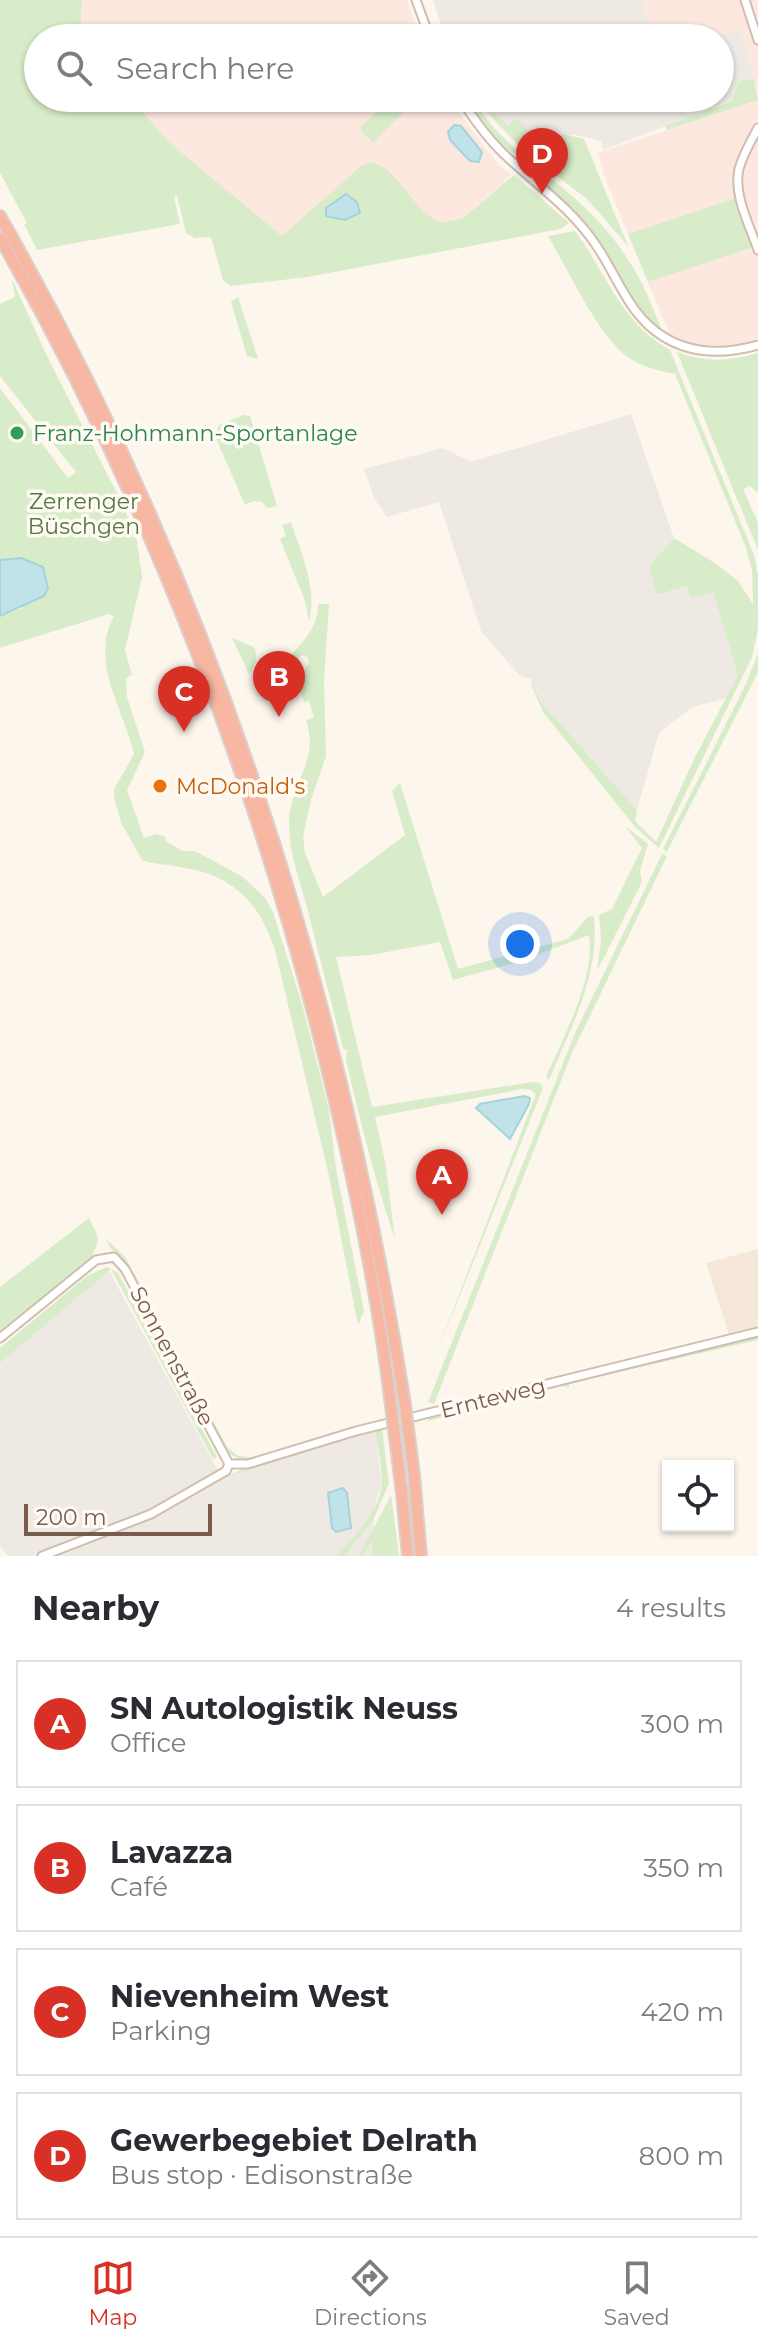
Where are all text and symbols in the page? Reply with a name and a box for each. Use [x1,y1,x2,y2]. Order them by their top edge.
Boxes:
search box [24,24,734,112]
icon: search [52,46,96,90]
text: Search here [116,50,294,87]
pin: D [516,128,568,194]
place label: Franz-Hohmann-Sportanlage [33,420,357,447]
marker: Franz-Hohmann-Sportanlage [8,424,26,442]
park label: Zerrenger Büschgen [28,488,140,540]
pin: B [253,651,305,717]
pin: C [158,666,210,732]
place label: McDonald's [176,773,305,800]
marker: McDonald's [151,777,169,795]
your location [500,924,540,964]
pin: A [416,1149,468,1215]
street label: Sonnenstraße [124,1282,220,1430]
street label: Ernteweg [438,1372,548,1424]
map controls [662,1460,734,1532]
button: locate [662,1460,734,1532]
scale bar [24,1500,212,1536]
text: 200 m [36,1504,107,1531]
text: Nearby [32,1587,159,1629]
text: 4 results [616,1592,726,1624]
text: SN Autologistik Neuss [110,1690,458,1727]
text: A [50,1708,70,1740]
text: 300 m [641,1708,724,1740]
text: Office [110,1727,187,1759]
text: Lavazza [110,1834,233,1871]
text: B [50,1852,70,1884]
text: 350 m [643,1852,724,1884]
text: Café [110,1871,168,1903]
text: Nievenheim West [110,1978,389,2015]
text: C [51,1996,69,2028]
text: 420 m [641,1996,724,2028]
text: Parking [110,2015,212,2047]
text: Gewerbegebiet Delrath [110,2122,478,2159]
text: D [49,2140,71,2172]
text: 800 m [639,2140,724,2172]
text: Bus stop · Edisonstraße [110,2159,413,2191]
tab: Map [88,2256,137,2331]
tab: Directions [314,2256,427,2331]
tab: Saved [604,2256,670,2331]

